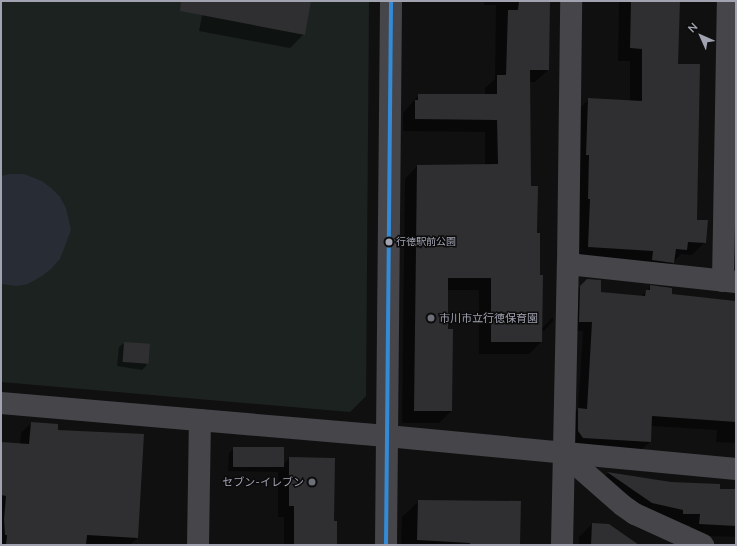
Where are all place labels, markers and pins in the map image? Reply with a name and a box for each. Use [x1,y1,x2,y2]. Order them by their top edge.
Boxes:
place label: 行徳駅前公園 [396,236,456,248]
marker: 行徳駅前公園 [384,237,394,247]
place label: 市川市立行徳保育園 [439,311,538,325]
marker: 市川市立行徳保育園 [426,313,436,323]
place label: セブン-イレブン [222,475,304,489]
marker: セブン-イレブン [307,477,317,487]

